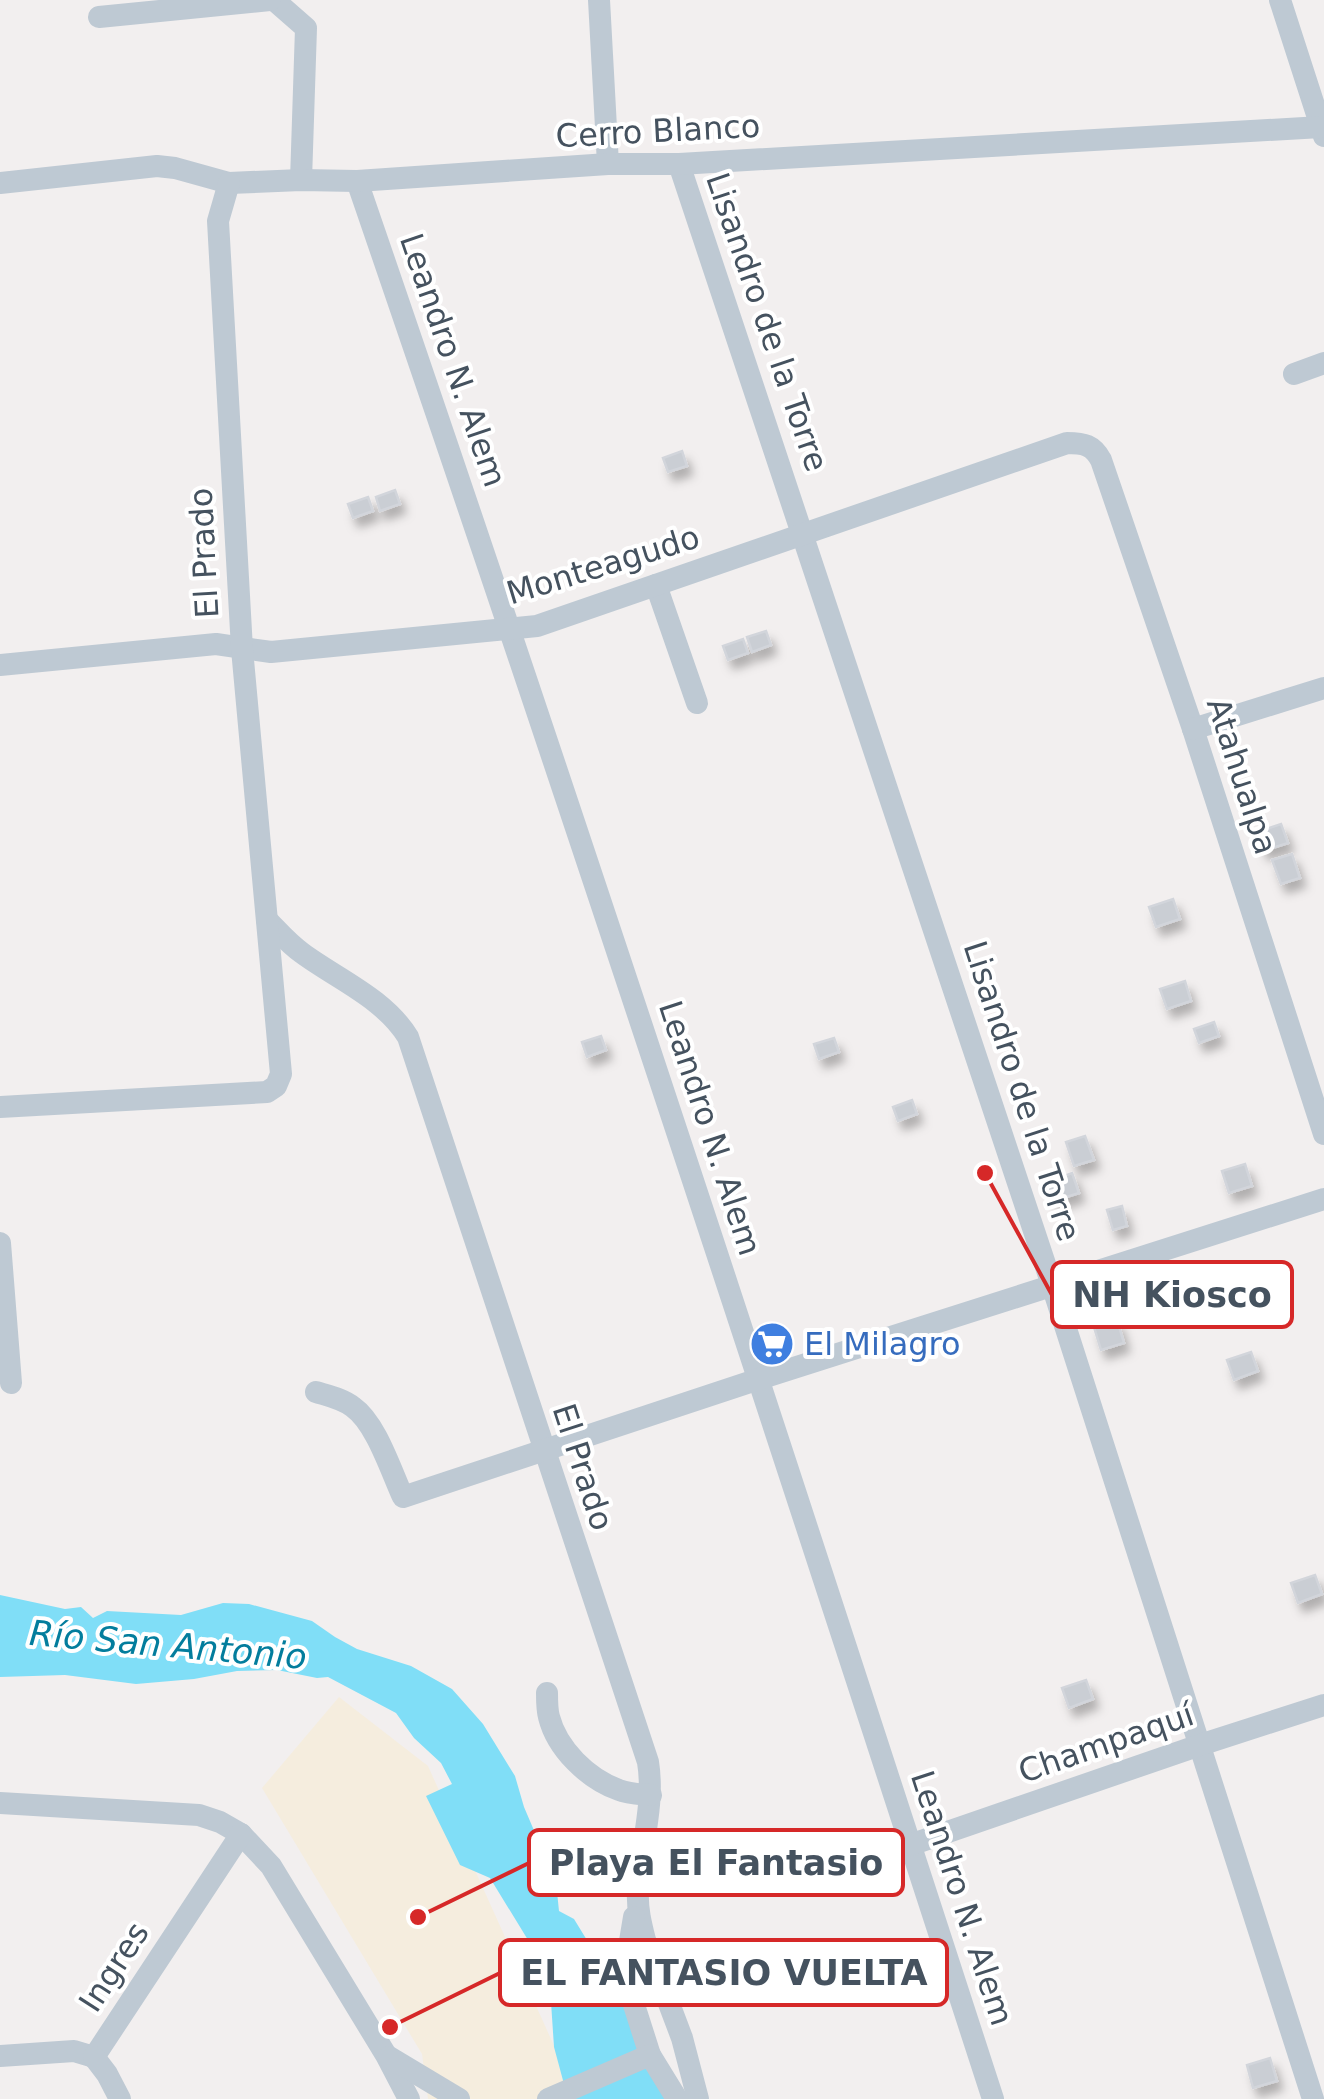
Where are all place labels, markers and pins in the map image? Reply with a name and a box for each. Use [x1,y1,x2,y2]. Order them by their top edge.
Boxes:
callout: NH Kiosco [1052,1262,1292,1327]
supermarket icon: El Milagro [749,1321,795,1367]
place label: El Milagro [804,1325,961,1363]
callout: Playa El Fantasio [529,1830,903,1895]
callout: EL FANTASIO VUELTA [500,1940,947,2005]

